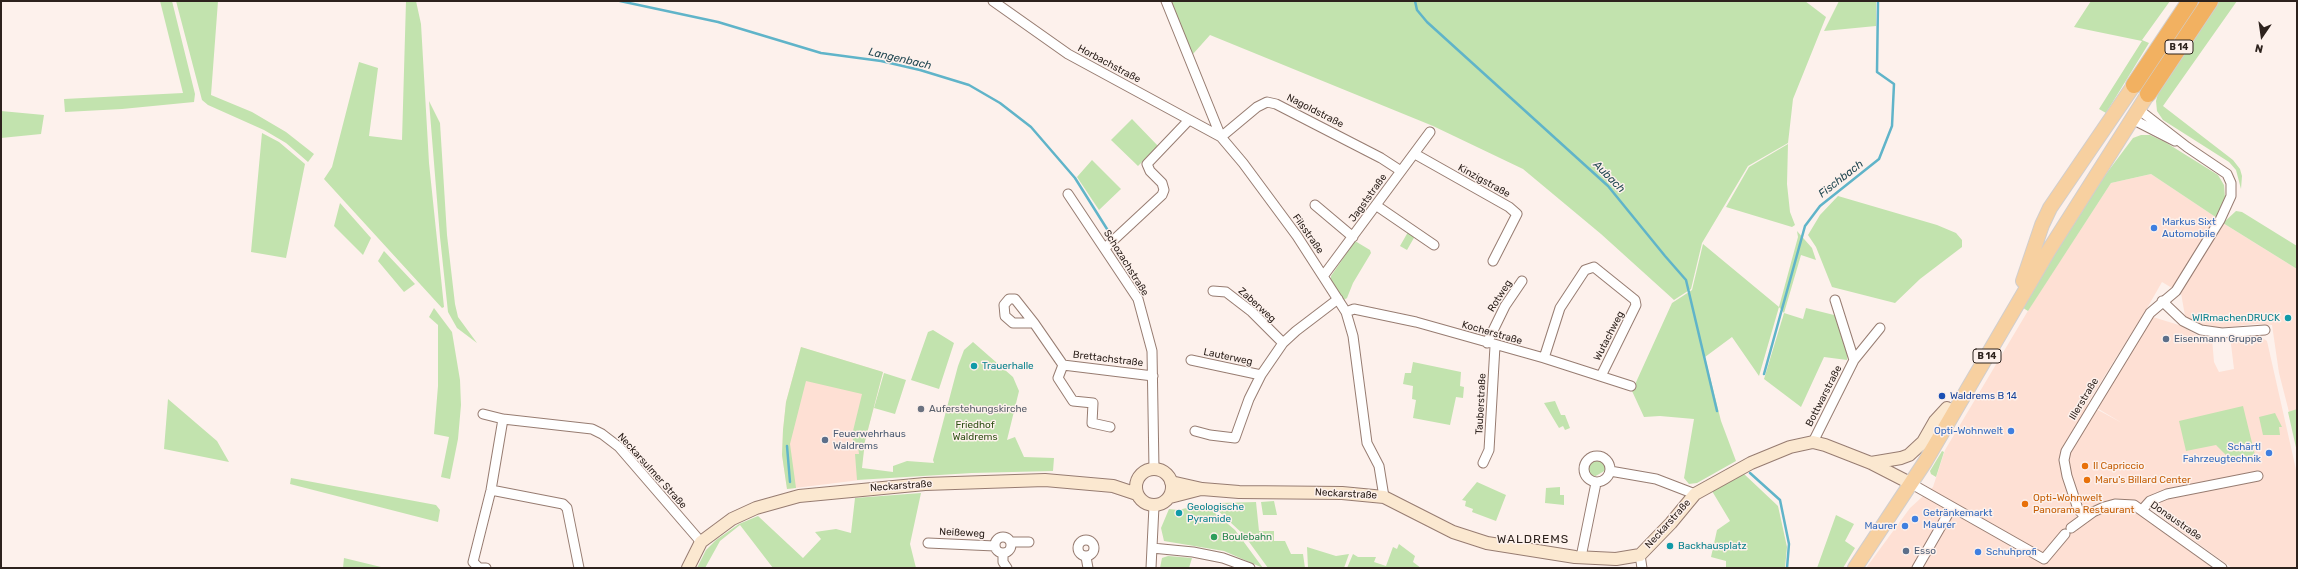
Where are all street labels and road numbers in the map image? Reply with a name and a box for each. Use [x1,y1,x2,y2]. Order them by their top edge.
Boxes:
road number: B 14 [2165,40,2193,54]
street label: Horbachstraße [1076,42,1142,86]
street label: Nagoldstraße [1285,92,1345,130]
street label: Kinzigstraße [1456,162,1512,200]
street label: Jagststraße [1347,172,1389,224]
street label: Filsstraße [1290,212,1326,256]
street label: Schozachstraße [1101,228,1151,298]
street label: Rotweg [1485,278,1515,314]
street label: Zaberweg [1236,285,1278,325]
street label: Wutachweg [1591,309,1627,363]
street label: Kocherstraße [1460,319,1524,347]
street label: Lauterweg [1202,346,1254,368]
street label: Brettachstraße [1072,349,1144,369]
road number: B 14 [1973,349,2001,363]
street label: Bottwarstraße [1803,363,1845,429]
street label: Tauberstraße [1473,373,1489,435]
street label: Illerstraße [2067,376,2101,422]
street label: Neckarsulmer Straße [615,431,689,511]
street label: Neckarstraße [870,478,932,494]
street label: Neckarstraße [1315,486,1377,502]
street label: Neckarstraße [1643,497,1693,551]
street label: Donaustraße [2148,499,2204,543]
street label: Neißeweg [939,526,985,540]

